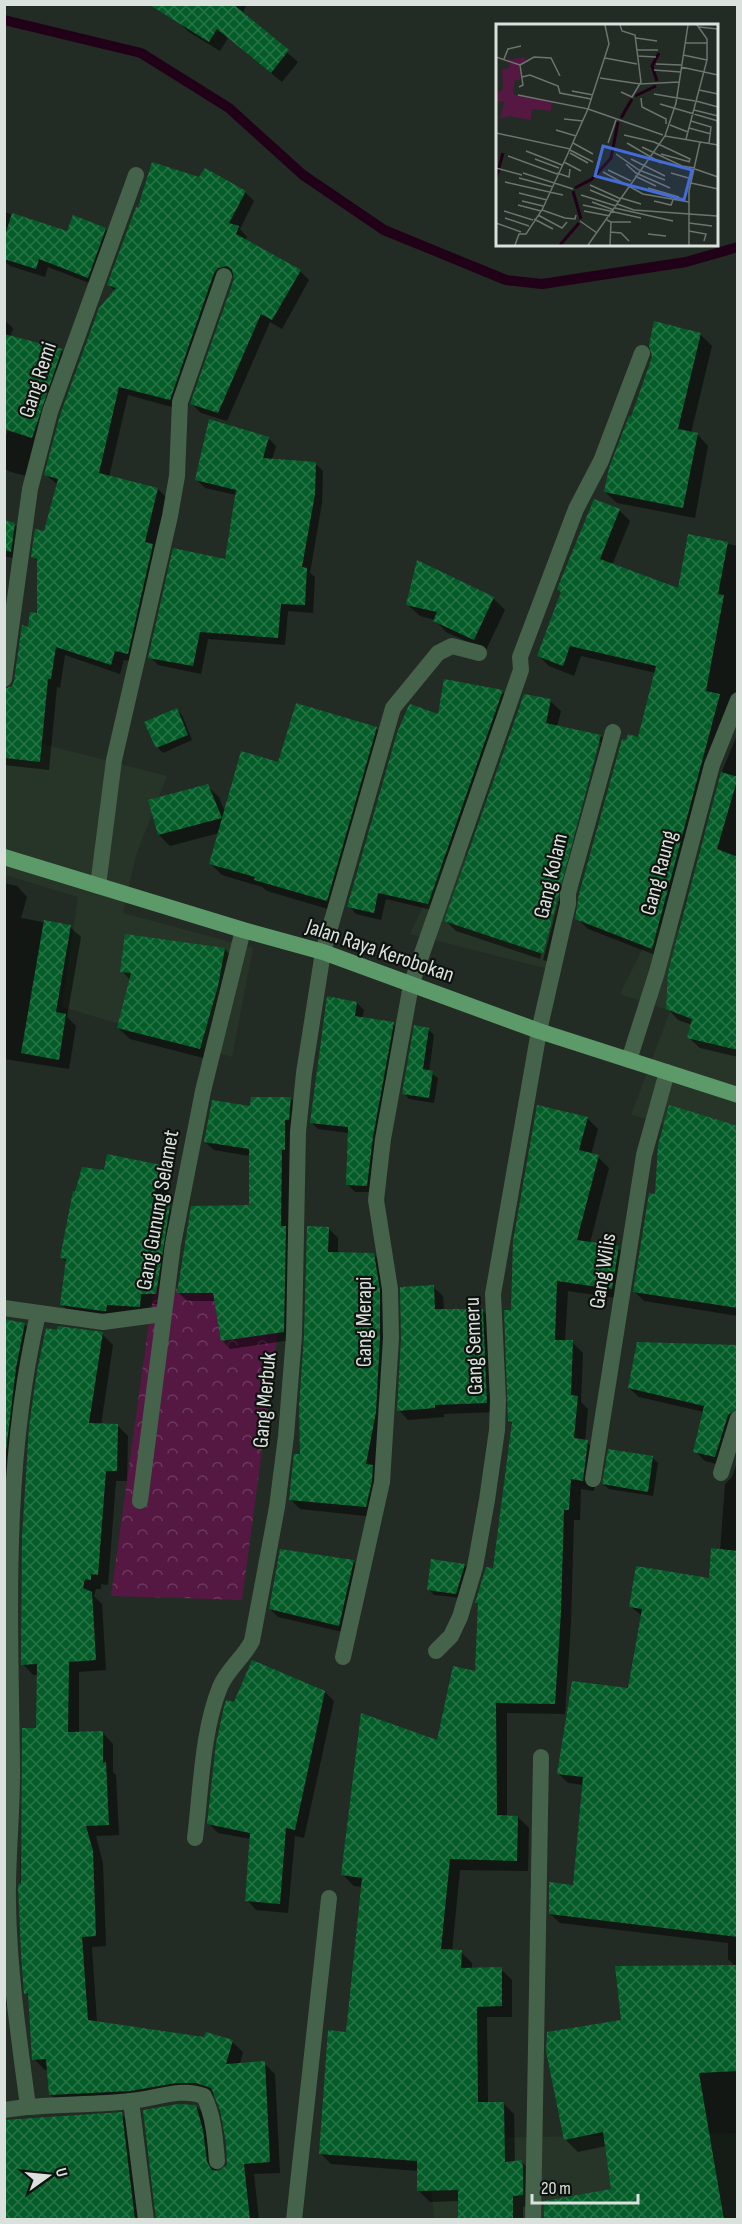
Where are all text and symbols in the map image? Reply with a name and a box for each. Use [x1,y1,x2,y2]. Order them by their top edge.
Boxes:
inset map [496,24,718,246]
street label: Gang Remi [13,339,63,421]
street label: Gang Raung [635,827,683,918]
street label: Gang Kolam [528,831,574,921]
street label: Jalan Raya Kerobokan [301,913,458,989]
street label: Gang Gunung Selamet [131,1128,185,1292]
street label: Gang Wilis [584,1231,622,1311]
street label: Gang Merapi [351,1277,378,1367]
street label: Gang Semeru [459,1297,489,1395]
street label: Gang Merbuk [247,1350,283,1449]
north arrow [18,2146,78,2206]
text: U [51,2166,71,2179]
scale bar [532,2167,638,2205]
text: 20 m [541,2178,571,2199]

